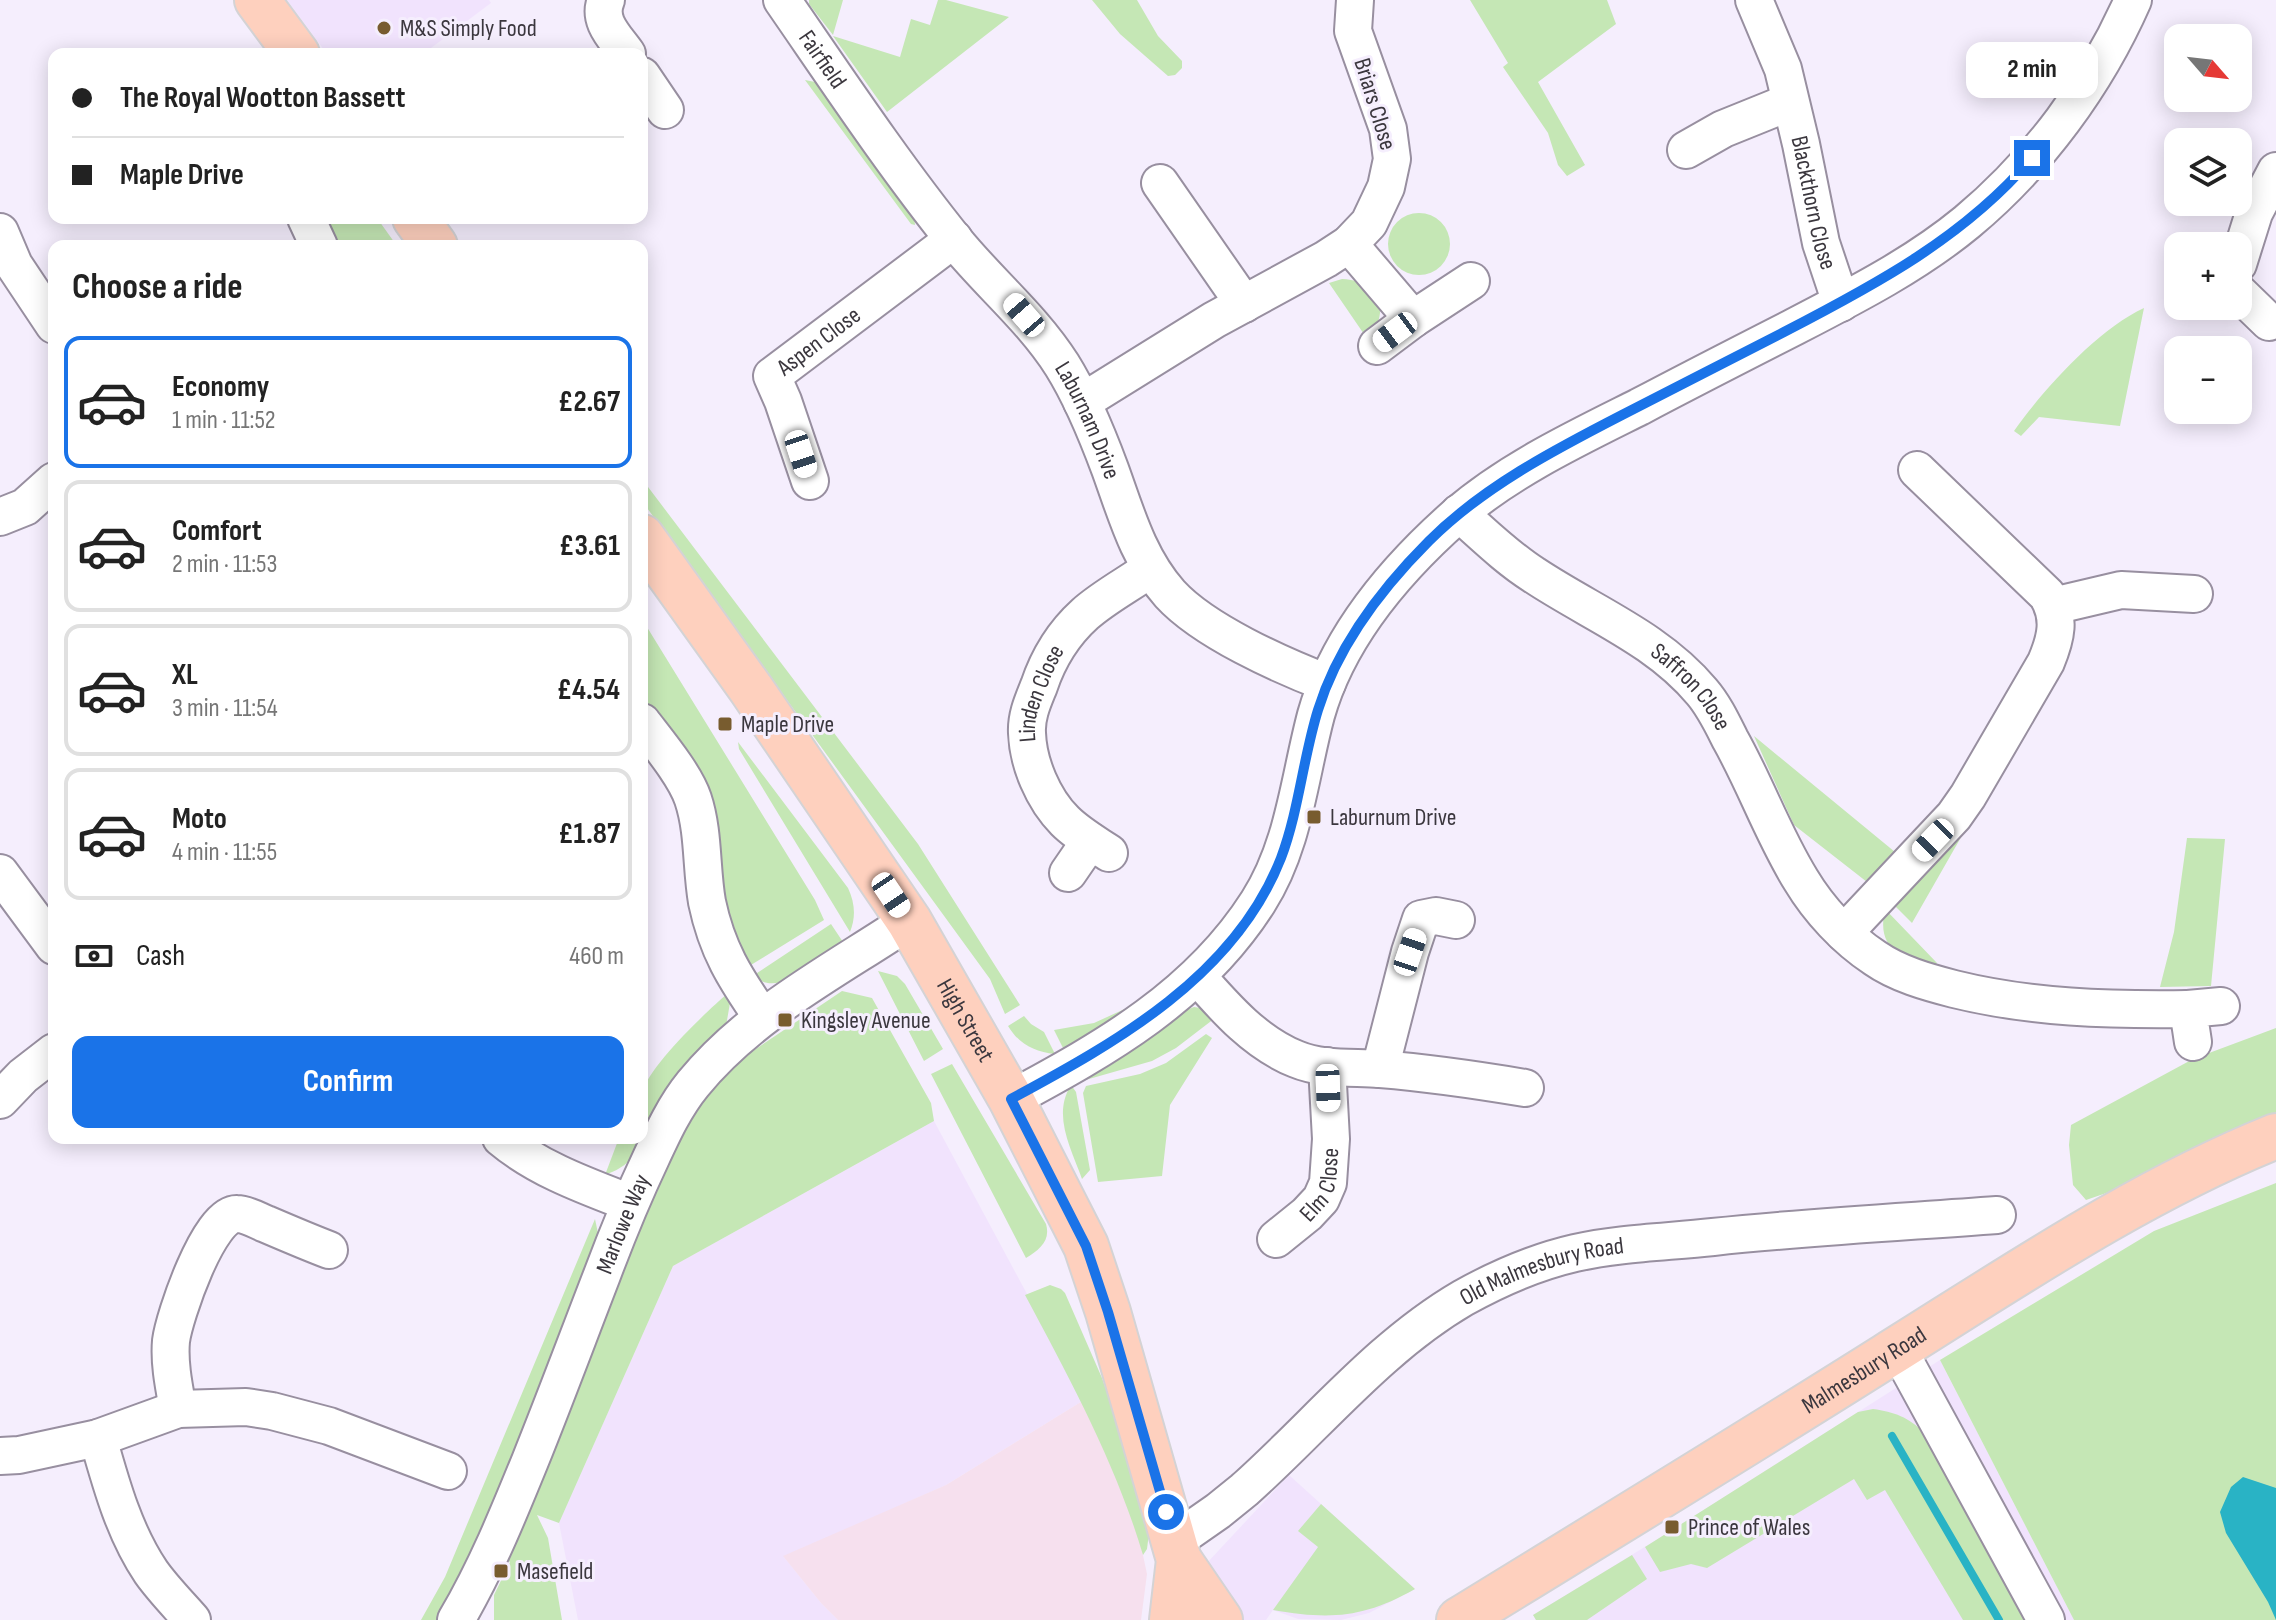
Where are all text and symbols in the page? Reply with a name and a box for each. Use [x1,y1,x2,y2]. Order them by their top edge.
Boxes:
place label: M&S Simply Food [400,14,537,43]
marker: M&S Simply Food [375,19,393,37]
north arrow [2164,24,2252,112]
map controls [2164,24,2252,424]
street label: Fairfield [793,25,853,94]
callout: 2 min [1966,42,2098,98]
text: 2 min [2007,54,2057,85]
street label: Briars Close [1347,55,1403,153]
text: The Royal Wootton Bassett [120,80,405,116]
button: layers [2164,128,2252,216]
street label: Blackthorn Close [1785,133,1843,273]
route end [2014,140,2050,176]
text: Maple Drive [120,157,244,193]
button: + [2164,232,2252,320]
text: Choose a ride [72,266,243,309]
car [999,289,1049,341]
street label: Aspen Close [770,300,866,382]
car [1369,308,1421,356]
button: − [2164,336,2252,424]
street label: Laburnam Drive [1049,356,1127,483]
icon: car [76,366,148,438]
text: Economy [172,369,269,405]
text: £2.67 [558,384,620,420]
text: 1 min · 11:52 [172,405,276,436]
car [782,427,820,481]
icon: car [76,510,148,582]
text: Comfort [172,513,262,549]
text: £3.61 [559,528,620,564]
text: 2 min · 11:53 [172,549,277,580]
street label: Saffron Close [1645,636,1738,735]
street label: Linden Close [1012,639,1070,743]
icon: car [76,654,148,726]
text: XL [172,657,198,693]
text: £4.54 [557,672,620,708]
text: 3 min · 11:54 [172,693,278,724]
place label: Maple Drive [741,710,834,739]
marker: Maple Drive [716,715,734,733]
icon: car [76,798,148,870]
text: Moto [172,801,227,837]
place label: Laburnum Drive [1330,803,1456,832]
marker: Laburnum Drive [1305,808,1323,826]
car [1908,814,1958,866]
text: £1.87 [558,816,620,852]
text: 4 min · 11:55 [172,837,277,868]
car [868,868,914,922]
car [1391,925,1429,979]
icon: cash [72,934,116,978]
text: Cash [136,938,185,974]
text: 460 m [569,941,624,972]
street label: High Street [931,973,1001,1067]
place label: Kingsley Avenue [801,1006,931,1035]
marker: Kingsley Avenue [776,1011,794,1029]
button: Confirm [72,1036,624,1128]
car [1315,1064,1341,1112]
street label: Elm Close [1293,1147,1345,1227]
street label: Marlowe Way [589,1170,656,1278]
street label: Old Malmesbury Road [1454,1231,1625,1312]
street label: Malmesbury Road [1796,1320,1932,1420]
route start [1148,1494,1184,1530]
place label: Prince of Wales [1688,1513,1810,1542]
marker: Prince of Wales [1663,1518,1681,1536]
place label: Masefield [517,1557,593,1586]
marker: Masefield [492,1562,510,1580]

